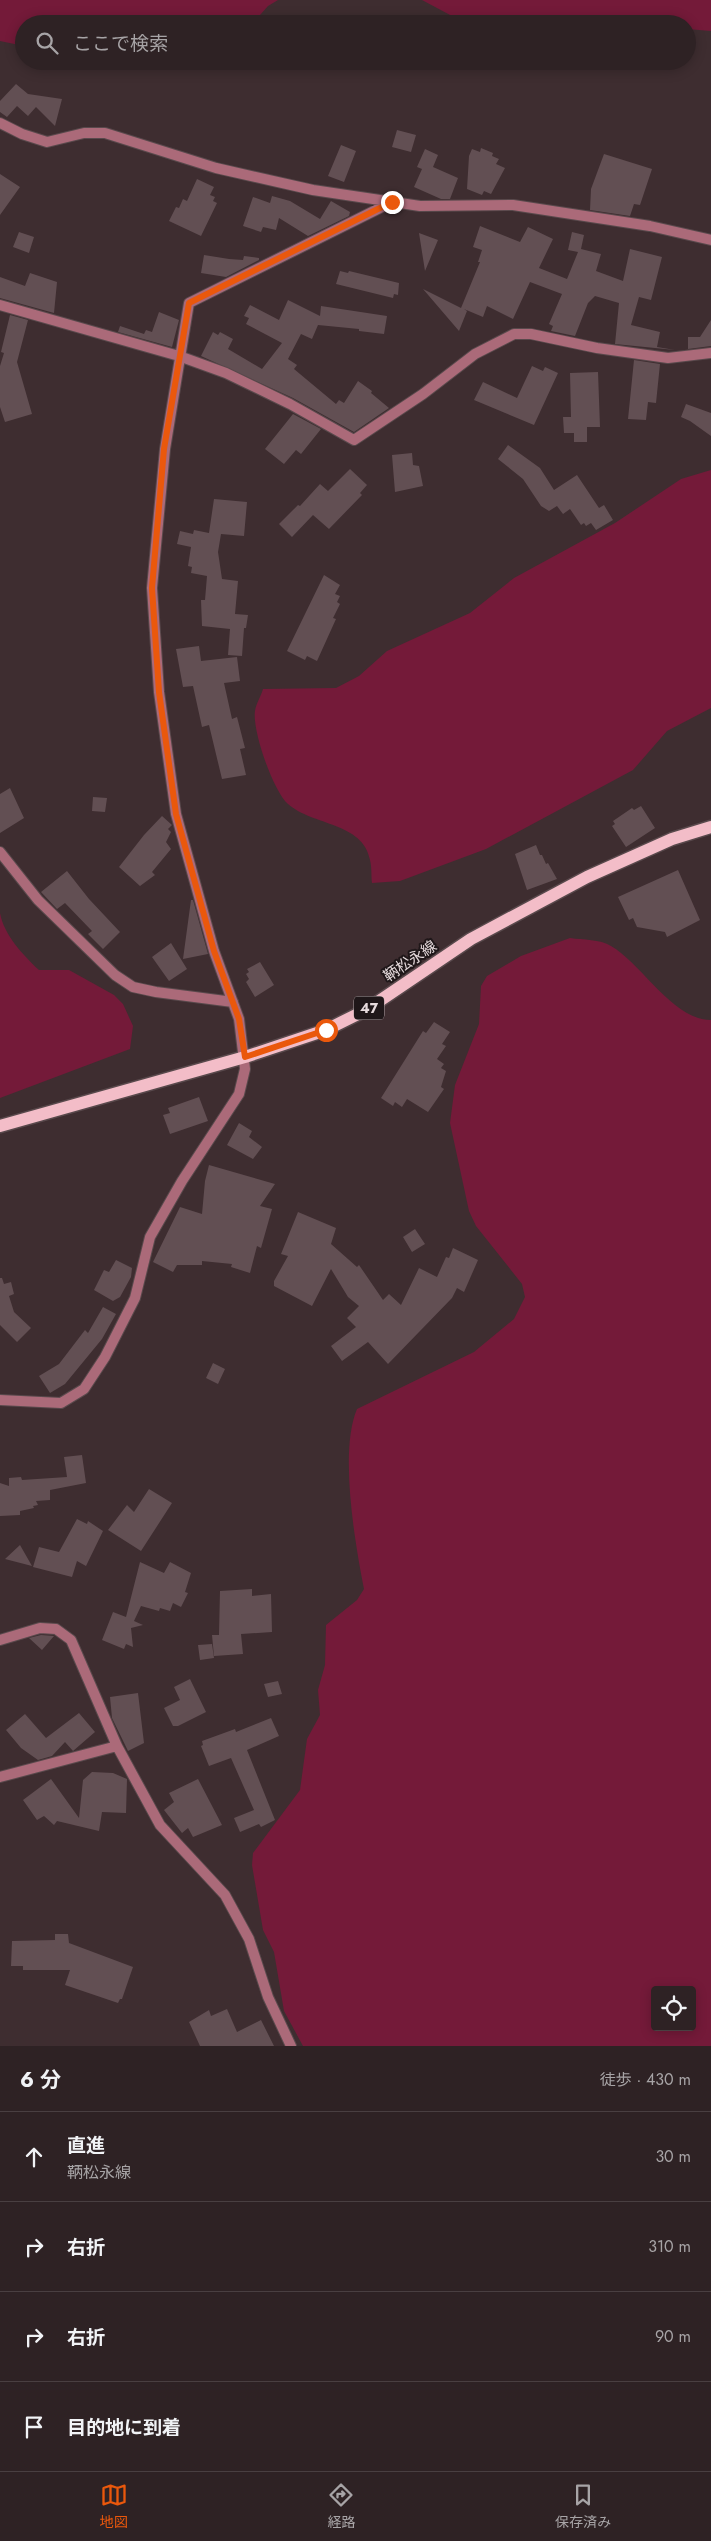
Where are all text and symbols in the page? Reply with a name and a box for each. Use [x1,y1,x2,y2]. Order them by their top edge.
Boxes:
search box [15,15,696,70]
icon: search [33,29,61,57]
text: ここで検索 [73,30,168,57]
route end [381,191,404,214]
street label: 鞆松永線 [379,935,441,987]
road number: 47 [354,996,384,1020]
route start [315,1019,338,1042]
map controls [651,1986,696,2031]
button: locate [651,1986,696,2031]
text: 6 分 [20,2065,61,2095]
text: 徒歩 · 430 m [600,2068,691,2091]
text: 直進 [67,2132,105,2159]
icon: ahead [20,2143,48,2171]
text: 30 m [655,2145,691,2168]
text: 鞆松永線 [67,2161,131,2184]
icon: right [20,2233,48,2261]
text: 右折 [67,2234,105,2261]
text: 310 m [648,2235,691,2258]
icon: right [20,2323,48,2351]
text: 右折 [67,2324,105,2351]
text: 90 m [655,2325,691,2348]
icon: arrive [20,2413,48,2441]
text: 目的地に到着 [67,2414,181,2441]
tab: 地図 [100,2481,128,2532]
tab: 経路 [327,2481,355,2532]
tab: 保存済み [555,2481,611,2532]

